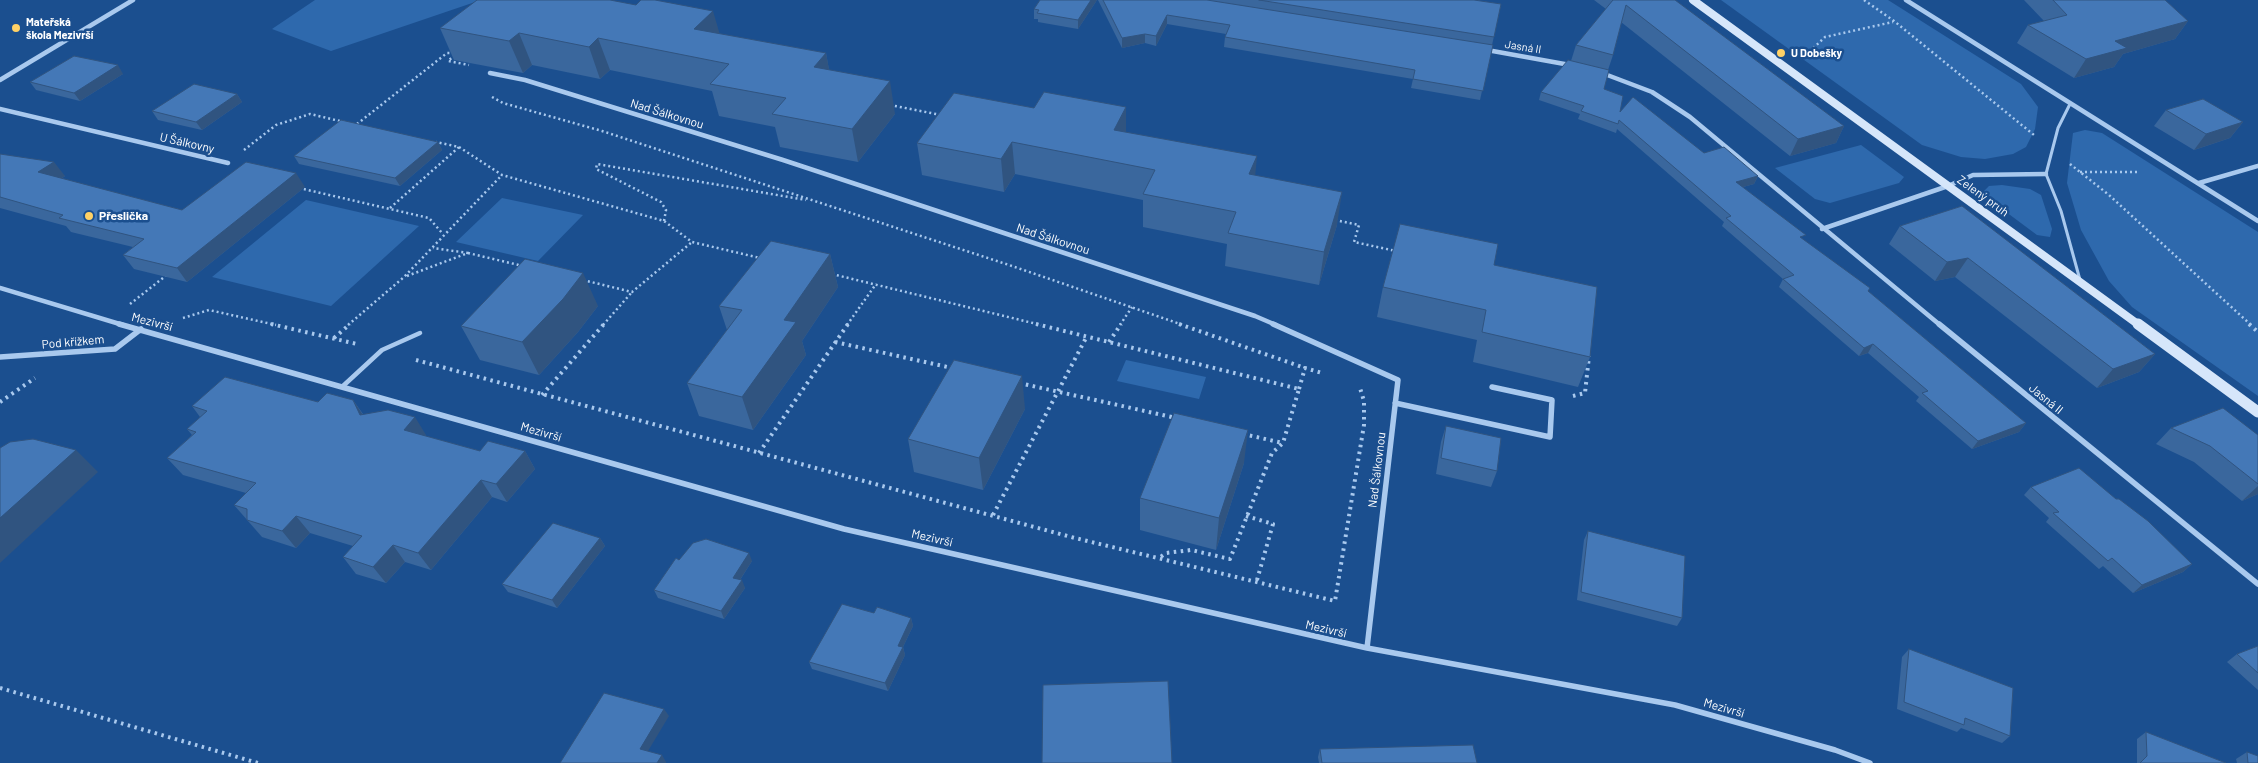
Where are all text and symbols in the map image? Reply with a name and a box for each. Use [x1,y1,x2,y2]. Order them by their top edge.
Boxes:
place label: Mateřská škola Mezivrší [26,15,93,41]
marker: Mateřská škola Mezivrší [10,22,22,34]
street label: Jasná II [1504,38,1542,56]
place label: U Dobešky [1791,46,1842,60]
marker: U Dobešky [1775,47,1787,59]
street label: Nad Šálkovnou [628,96,706,132]
street label: U Šálkovny [158,130,216,156]
street label: Zelený pruh [1954,172,2012,220]
place label: Přeslička [99,209,148,223]
marker: Přeslička [83,210,95,222]
street label: Nad Šálkovnou [1015,220,1091,258]
street label: Mezivrší [130,310,174,334]
street label: Pod křížkem [41,332,105,352]
street label: Jasná II [2026,381,2066,417]
street label: Mezivrší [519,419,563,445]
street label: Nad Šálkovnou [1365,431,1389,509]
street label: Mezivrší [910,526,954,550]
street label: Mezivrší [1304,617,1348,641]
street label: Mezivrší [1702,695,1746,721]

